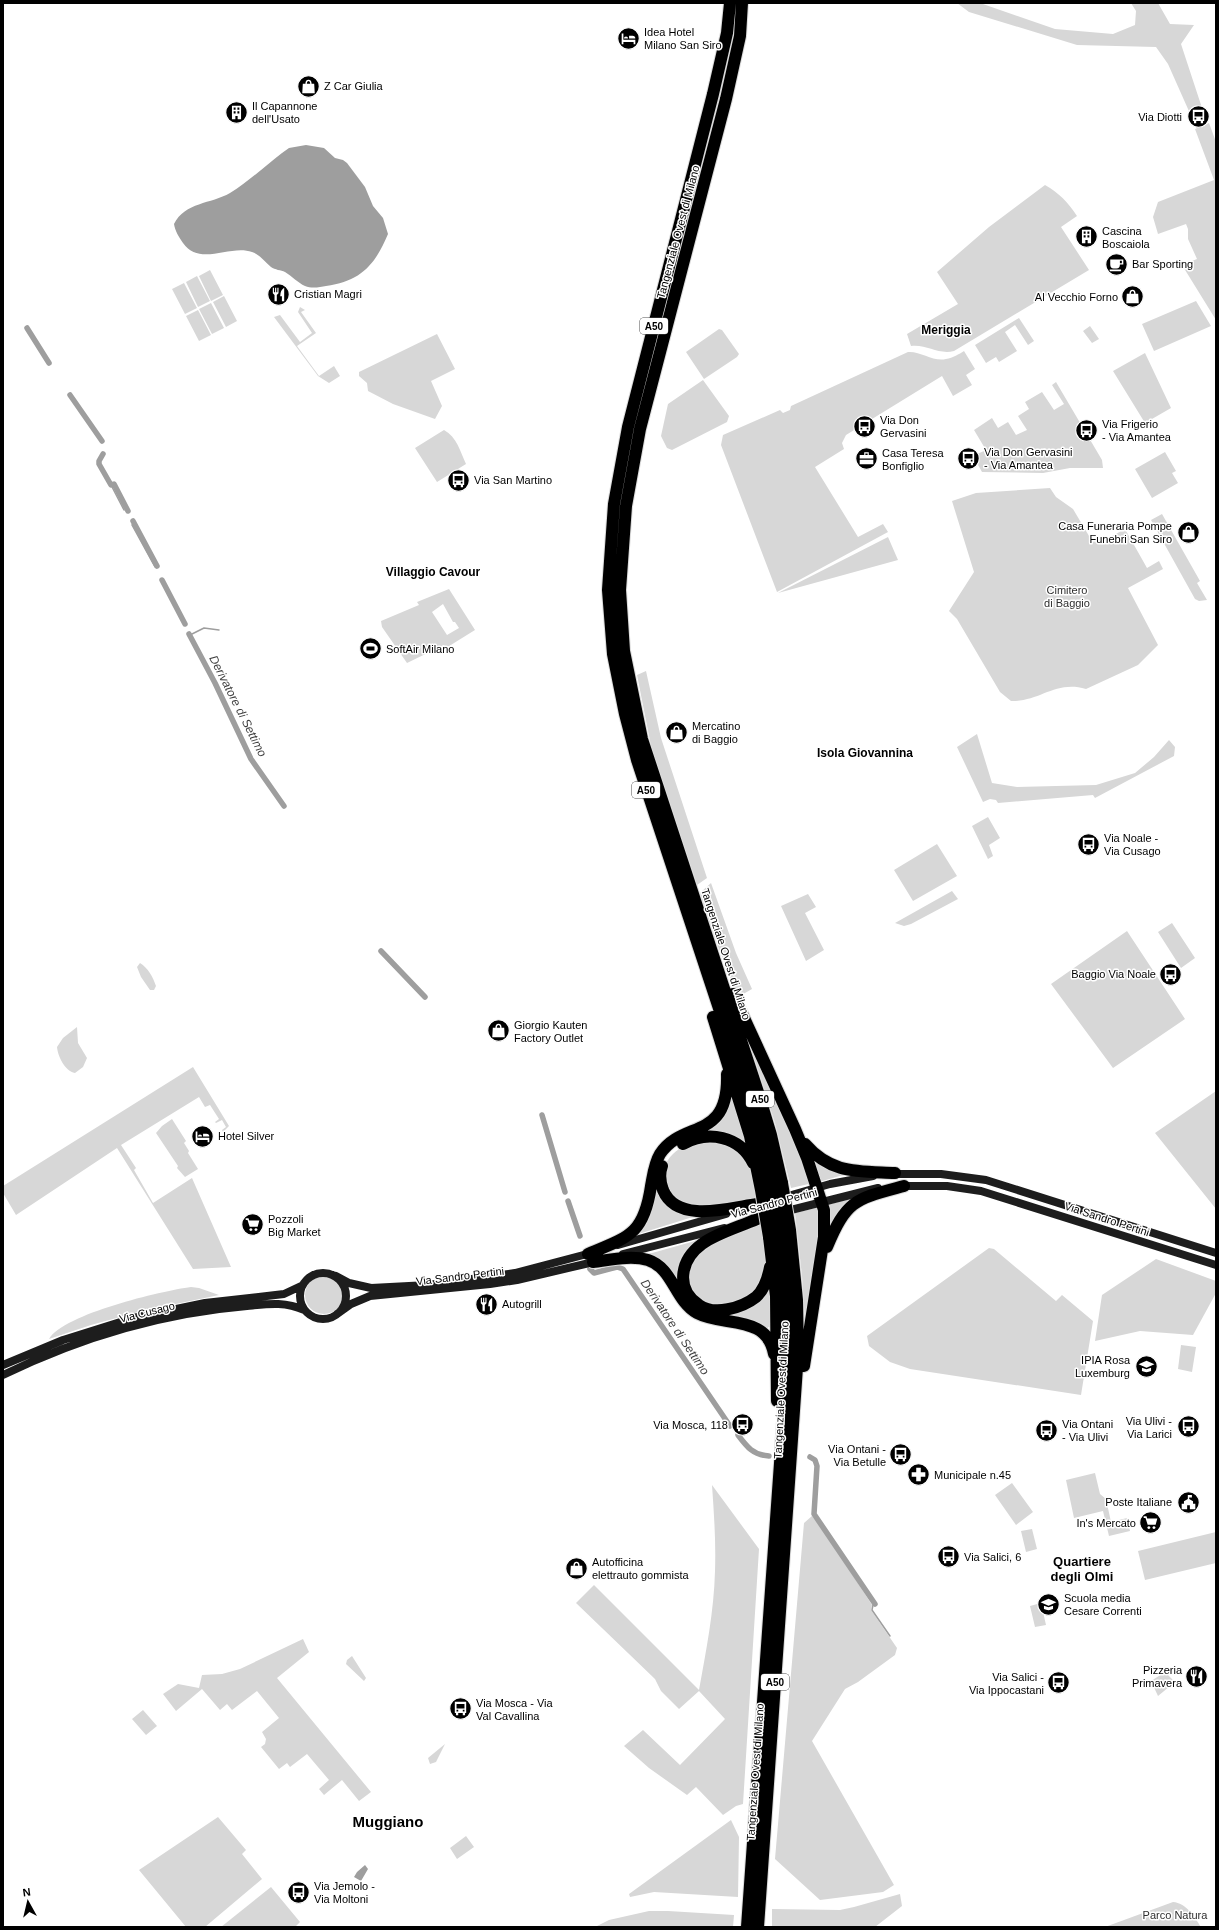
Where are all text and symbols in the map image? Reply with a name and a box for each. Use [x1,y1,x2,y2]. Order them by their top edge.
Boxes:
hotel icon: Idea Hotel Milano San Siro [616,25,642,51]
place label: Idea Hotel Milano San Siro [644,26,722,51]
shop icon: Z Car Giulia [295,73,321,99]
place label: Z Car Giulia [324,80,384,92]
building icon: Il Capannone dell'Usato [224,99,250,125]
place label: Il Capannone dell'Usato [252,100,317,125]
bus stop icon: Via Diotti [1185,104,1211,130]
place label: Via Diotti [1138,111,1182,123]
street label: Tangenziale Ovest di Milano [654,164,702,300]
building icon: Cascina Boscaiola [1074,224,1100,250]
place label: Cascina Boscaiola [1102,225,1151,250]
cafe icon: Bar Sporting [1104,251,1130,277]
place label: Bar Sporting [1132,258,1193,270]
restaurant icon: Cristian Magri [265,281,291,307]
shop icon: Al Vecchio Forno [1120,284,1146,310]
place label: Cristian Magri [294,288,362,300]
place label: Al Vecchio Forno [1035,291,1118,303]
road number: A50 [640,318,668,334]
district label: Meriggia [921,323,971,337]
bus stop icon: Via Don Gervasini [851,413,877,439]
place label: Via Don Gervasini [880,414,926,439]
bus stop icon: Via Frigerio - Via Amantea [1073,417,1099,443]
place label: Via Frigerio - Via Amantea [1102,418,1172,443]
bus stop icon: Via Don Gervasini - Via Amantea [956,445,982,471]
office icon: Casa Teresa Bonfiglio [854,446,880,472]
place label: Via Don Gervasini - Via Amantea [984,446,1072,471]
place label: Casa Teresa Bonfiglio [882,447,944,472]
bus stop icon: Via San Martino [446,467,472,493]
place label: Via San Martino [474,474,552,486]
shop icon: Casa Funeraria Pompe Funebri San Siro [1175,519,1201,545]
place label: Casa Funeraria Pompe Funebri San Siro [1058,520,1172,545]
district label: Villaggio Cavour [386,565,481,579]
park label: Cimitero di Baggio [1044,584,1090,609]
sports icon: SoftAir Milano [357,636,383,662]
place label: SoftAir Milano [386,643,454,655]
water label: Derivatore di Settimo [206,653,270,759]
shop icon: Mercatino di Baggio [664,719,690,745]
place label: Mercatino di Baggio [692,720,740,745]
district label: Isola Giovannina [817,746,913,760]
road number: A50 [632,782,660,798]
bus stop icon: Via Noale - Via Cusago [1075,831,1101,857]
place label: Via Noale - Via Cusago [1104,832,1161,857]
street label: Tangenziale Ovest di Milano [699,887,753,1021]
bus stop icon: Baggio Via Noale [1158,961,1184,987]
place label: Baggio Via Noale [1071,968,1156,980]
shop icon: Giorgio Kauten Factory Outlet [485,1018,511,1044]
place label: Giorgio Kauten Factory Outlet [514,1019,587,1044]
road number: A50 [746,1091,774,1107]
hotel icon: Hotel Silver [189,1123,215,1149]
place label: Hotel Silver [218,1130,275,1142]
street label: Via Sandro Pertini [730,1186,818,1220]
street label: Via Sandro Pertini [1063,1200,1151,1238]
supermarket icon: Pozzoli Big Market [239,1212,265,1238]
place label: Pozzoli Big Market [268,1213,321,1238]
street label: Via Sandro Pertini [415,1265,505,1287]
water label: Derivatore di Settimo [638,1277,712,1378]
restaurant icon: Autogrill [474,1291,500,1317]
place label: Autogrill [502,1298,542,1310]
street label: Via Cusago [118,1299,176,1325]
street label: Tangenziale Ovest di Milano [771,1321,791,1459]
school or university icon: IPIA Rosa Luxemburg [1133,1353,1159,1379]
place label: IPIA Rosa Luxemburg [1075,1354,1131,1379]
bus stop icon: Via Mosca, 118 [730,1412,756,1438]
bus stop icon: Via Ulivi - Via Larici [1175,1414,1201,1440]
place label: Via Ulivi - Via Larici [1126,1415,1172,1440]
bus stop icon: Via Ontani - Via Ulivi [1034,1417,1060,1443]
place label: Via Ontani - Via Ulivi [1062,1418,1113,1443]
place label: Via Mosca, 118 [653,1419,728,1431]
bus stop icon: Via Ontani - Via Betulle [888,1442,914,1468]
place label: Via Ontani - Via Betulle [828,1443,886,1468]
pharmacy icon: Municipale n.45 [906,1462,932,1488]
place label: Municipale n.45 [934,1469,1011,1481]
public building icon: Poste Italiane [1175,1489,1201,1515]
place label: Poste Italiane [1105,1496,1172,1508]
supermarket icon: In's Mercato [1138,1510,1164,1536]
place label: In's Mercato [1076,1517,1136,1529]
bus stop icon: Via Salici, 6 [935,1544,961,1570]
place label: Via Salici, 6 [964,1551,1021,1563]
district label: Quartiere degli Olmi [1051,1554,1113,1584]
shop icon: Autofficina elettrauto gommista [563,1555,589,1581]
place label: Autofficina elettrauto gommista [592,1556,689,1581]
school or university icon: Scuola media Cesare Correnti [1035,1591,1061,1617]
place label: Scuola media Cesare Correnti [1064,1592,1142,1617]
restaurant icon: Pizzeria Primavera [1184,1663,1210,1689]
place label: Pizzeria Primavera [1132,1664,1183,1689]
bus stop icon: Via Salici - Via Ippocastani [1046,1670,1072,1696]
place label: Via Salici - Via Ippocastani [969,1671,1044,1696]
road number: A50 [761,1674,789,1690]
bus stop icon: Via Mosca - Via Val Cavallina [448,1696,474,1722]
place label: Via Mosca - Via Val Cavallina [476,1697,554,1722]
street label: Tangenziale Ovest di Milano [744,1703,766,1841]
district label: Muggiano [353,1813,423,1830]
bus stop icon: Via Jemolo - Via Moltoni [285,1879,311,1905]
place label: Via Jemolo - Via Moltoni [314,1880,375,1905]
north arrow [8,1882,48,1922]
text: N [22,1886,31,1899]
park label: Parco Natura [1143,1909,1208,1921]

